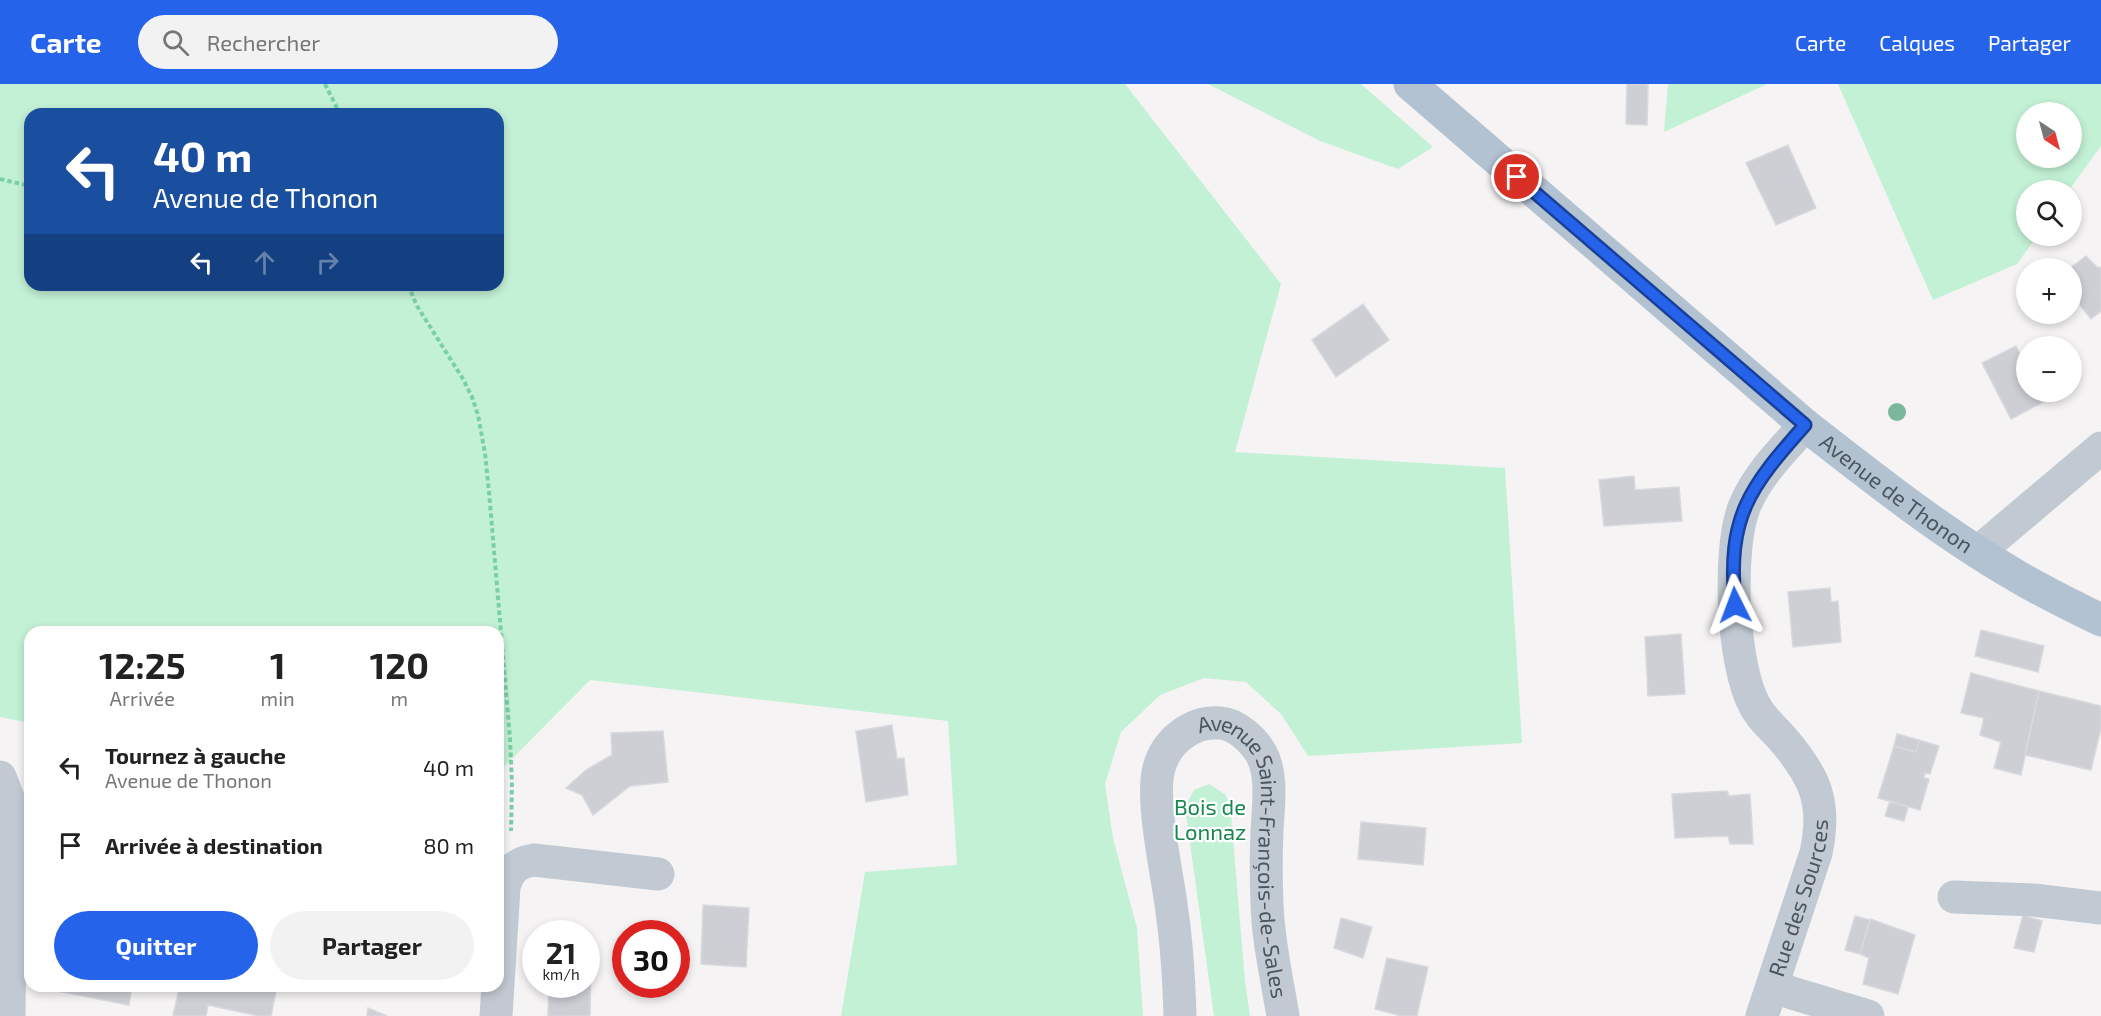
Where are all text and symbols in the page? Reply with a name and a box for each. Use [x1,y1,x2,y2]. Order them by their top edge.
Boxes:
search box [138,15,558,69]
text: Carte [30,25,102,59]
icon: search [159,26,192,59]
text: Rechercher [207,29,320,55]
text: Carte [1795,30,1846,55]
text: Calques [1879,30,1955,55]
text: Partager [1988,30,2071,55]
north arrow [2016,102,2082,168]
map controls [2016,102,2082,402]
text: 40 m [153,130,252,180]
icon: left [54,132,132,210]
pin [1491,151,1542,202]
icon: arrive [1500,160,1533,193]
button: search [2016,180,2082,246]
text: Avenue de Thonon [153,181,378,213]
icon: left [185,246,218,279]
icon: ahead [248,246,281,279]
icon: right [311,246,344,279]
button: + [2016,258,2082,324]
button: − [2016,336,2082,402]
street label: Avenue de Thonon [1815,428,1978,558]
position arrow [1703,573,1767,637]
text: 12:25 [99,643,186,686]
text: 1 [270,643,285,686]
text: 120 [370,643,429,686]
text: Arrivée [110,686,175,710]
text: min [261,686,295,710]
text: m [391,686,408,710]
street label: Avenue Saint-François-de-Sales [1194,709,1294,1000]
text: Tournez à gauche [105,742,286,768]
icon: left [54,751,87,784]
text: 40 m [423,754,474,780]
text: Avenue de Thonon [105,768,272,792]
park label: Bois de Lonnaz [1174,793,1246,844]
street label: Rue des Sources [1762,819,1832,979]
icon: arrive [54,829,87,862]
text: Arrivée à destination [105,832,323,858]
text: 80 m [423,832,474,858]
button: Quitter [54,911,258,980]
button: Partager [270,911,474,980]
speed limit sign: 30 [612,920,690,998]
text: 21 [546,934,576,970]
text: km/h [542,965,580,983]

